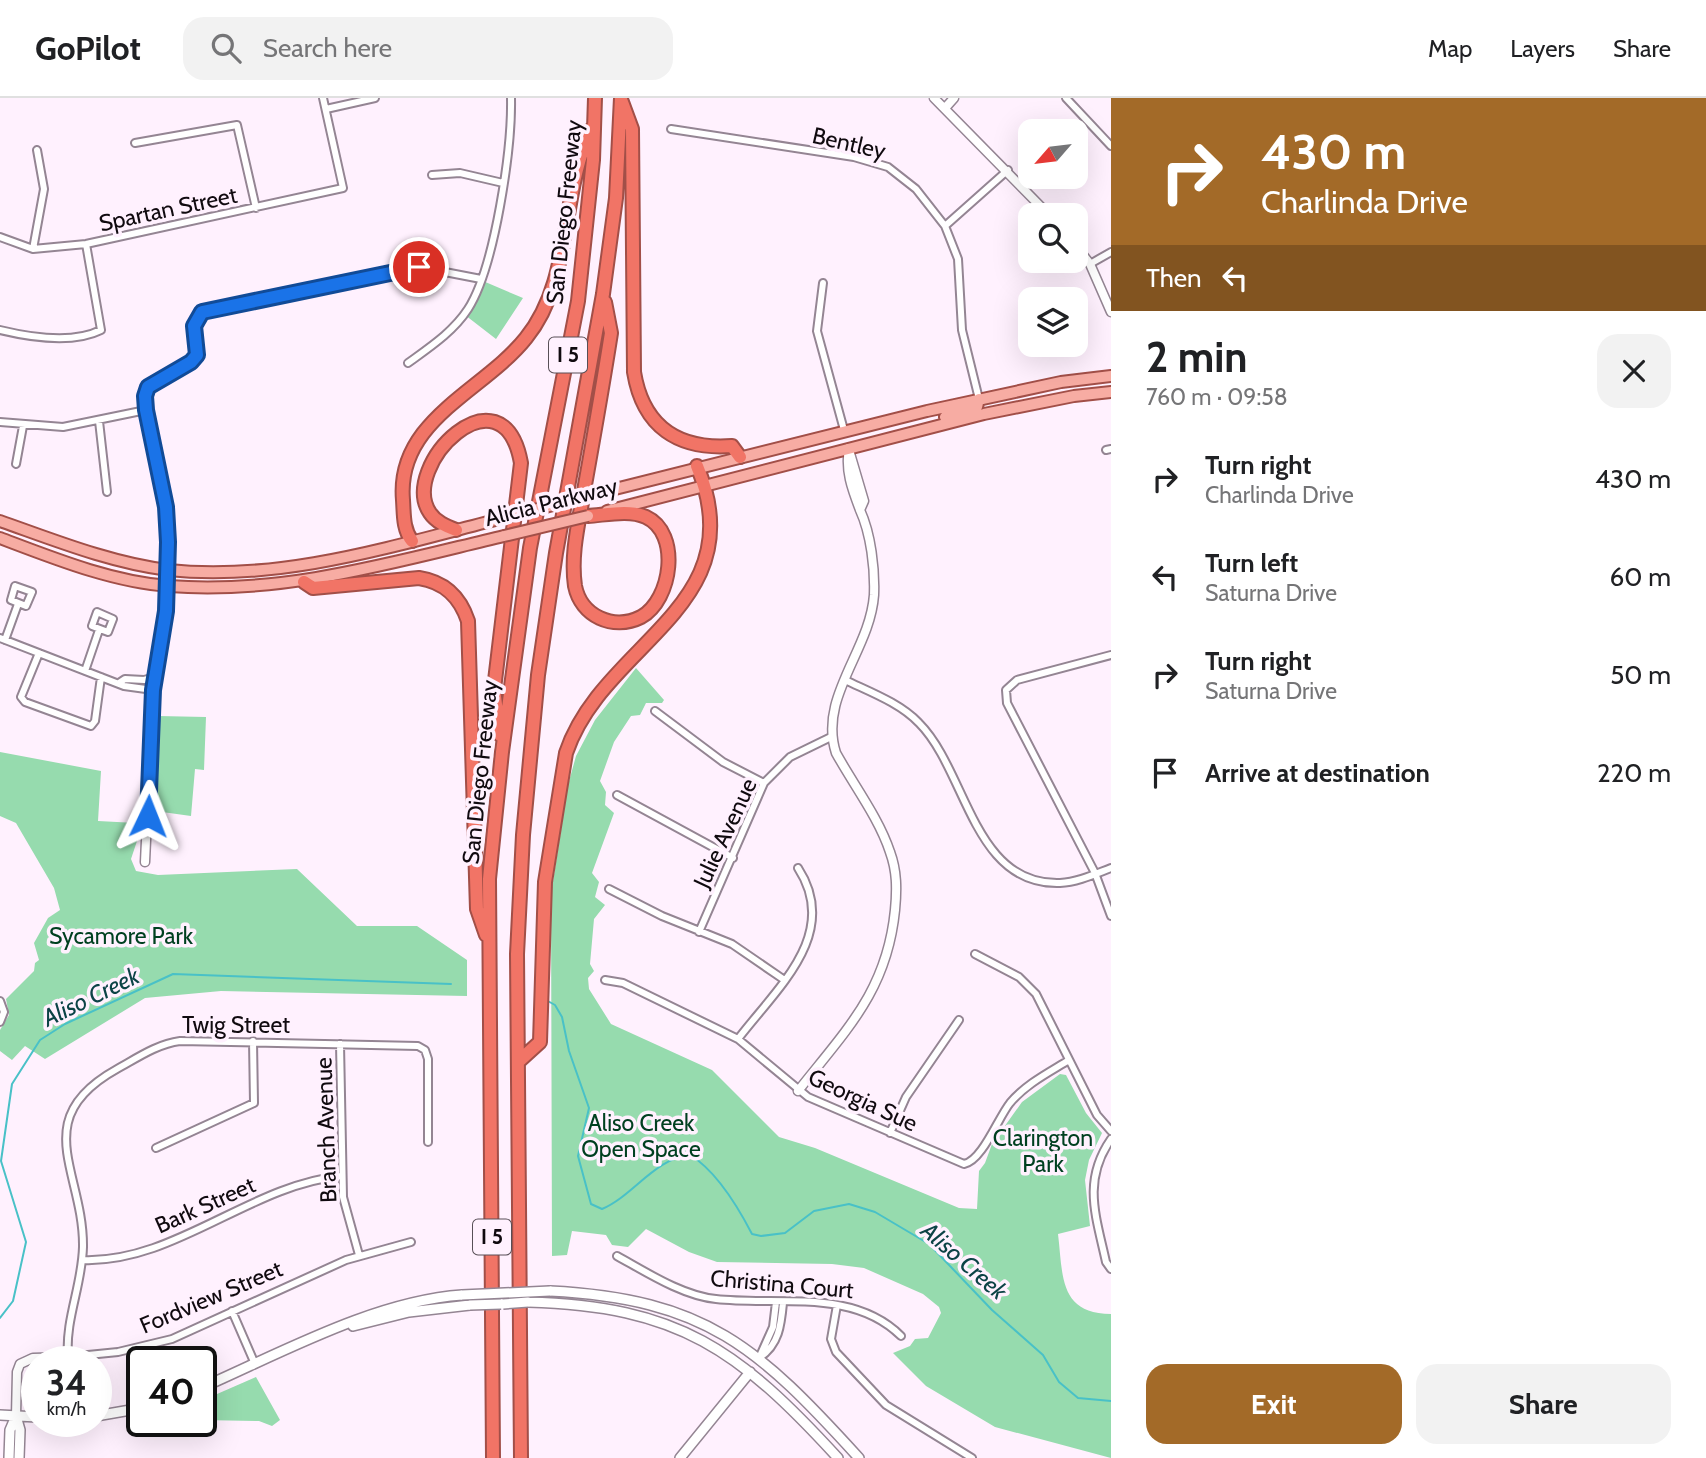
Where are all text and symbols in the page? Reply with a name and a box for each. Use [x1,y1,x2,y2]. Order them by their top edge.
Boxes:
search box [183,17,673,80]
text: GoPilot [35,28,141,68]
icon: search [207,29,245,67]
text: Search here [263,32,392,64]
text: Map [1428,34,1472,63]
text: Layers [1510,34,1575,63]
text: Share [1613,34,1671,63]
street label: San Diego Freeway [540,118,588,306]
north arrow [1018,119,1088,189]
map controls [1018,119,1088,357]
street label: Bentley [810,121,889,165]
text: 430 m [1261,122,1406,181]
icon: right [1146,126,1237,217]
street label: Spartan Street [96,181,240,237]
text: Charlinda Drive [1261,182,1468,221]
button: search [1018,203,1088,273]
pin [389,237,449,297]
icon: arrive [400,248,438,286]
icon: left [1216,259,1254,297]
text: Then [1146,262,1202,294]
button: layers [1018,287,1088,357]
text: 2 min [1146,331,1247,383]
button: close [1597,334,1671,408]
road number: I 5 [549,338,587,372]
text: 760 m · 09:58 [1146,383,1288,411]
text: Turn right [1205,449,1311,481]
icon: right [1146,460,1184,498]
text: 430 m [1595,463,1671,495]
street label: Alicia Parkway [482,472,621,532]
text: Charlinda Drive [1205,481,1354,509]
text: Turn left [1205,547,1298,579]
icon: left [1146,558,1184,596]
text: 60 m [1609,561,1671,593]
text: Saturna Drive [1205,579,1337,607]
text: Turn right [1205,645,1311,677]
icon: right [1146,656,1184,694]
text: 50 m [1610,659,1671,691]
text: Saturna Drive [1205,677,1337,705]
street label: San Diego Freeway [456,678,504,866]
icon: arrive [1146,754,1184,792]
text: Arrive at destination [1205,757,1430,789]
text: 220 m [1597,757,1671,789]
street label: Julie Avenue [687,773,763,893]
position arrow [111,779,185,853]
park label: Sycamore Park [49,922,194,950]
water label: Aliso Creek [37,960,144,1033]
street label: Twig Street [182,1011,290,1039]
street label: Branch Avenue [309,1057,343,1203]
street label: Georgia Sue [804,1063,922,1138]
park label: Aliso Creek Open Space [581,1109,701,1163]
park label: Clarington Park [993,1124,1093,1178]
street label: Bark Street [151,1170,260,1239]
water label: Aliso Creek [915,1215,1014,1306]
road number: I 5 [473,1220,511,1254]
street label: Fordview Street [135,1254,287,1340]
street label: Christina Court [709,1264,855,1304]
speed limit sign: 40 [126,1346,217,1437]
text: 34 [46,1361,87,1404]
button: Exit [1146,1364,1402,1444]
button: Share [1416,1364,1671,1444]
text: km/h [47,1398,86,1420]

